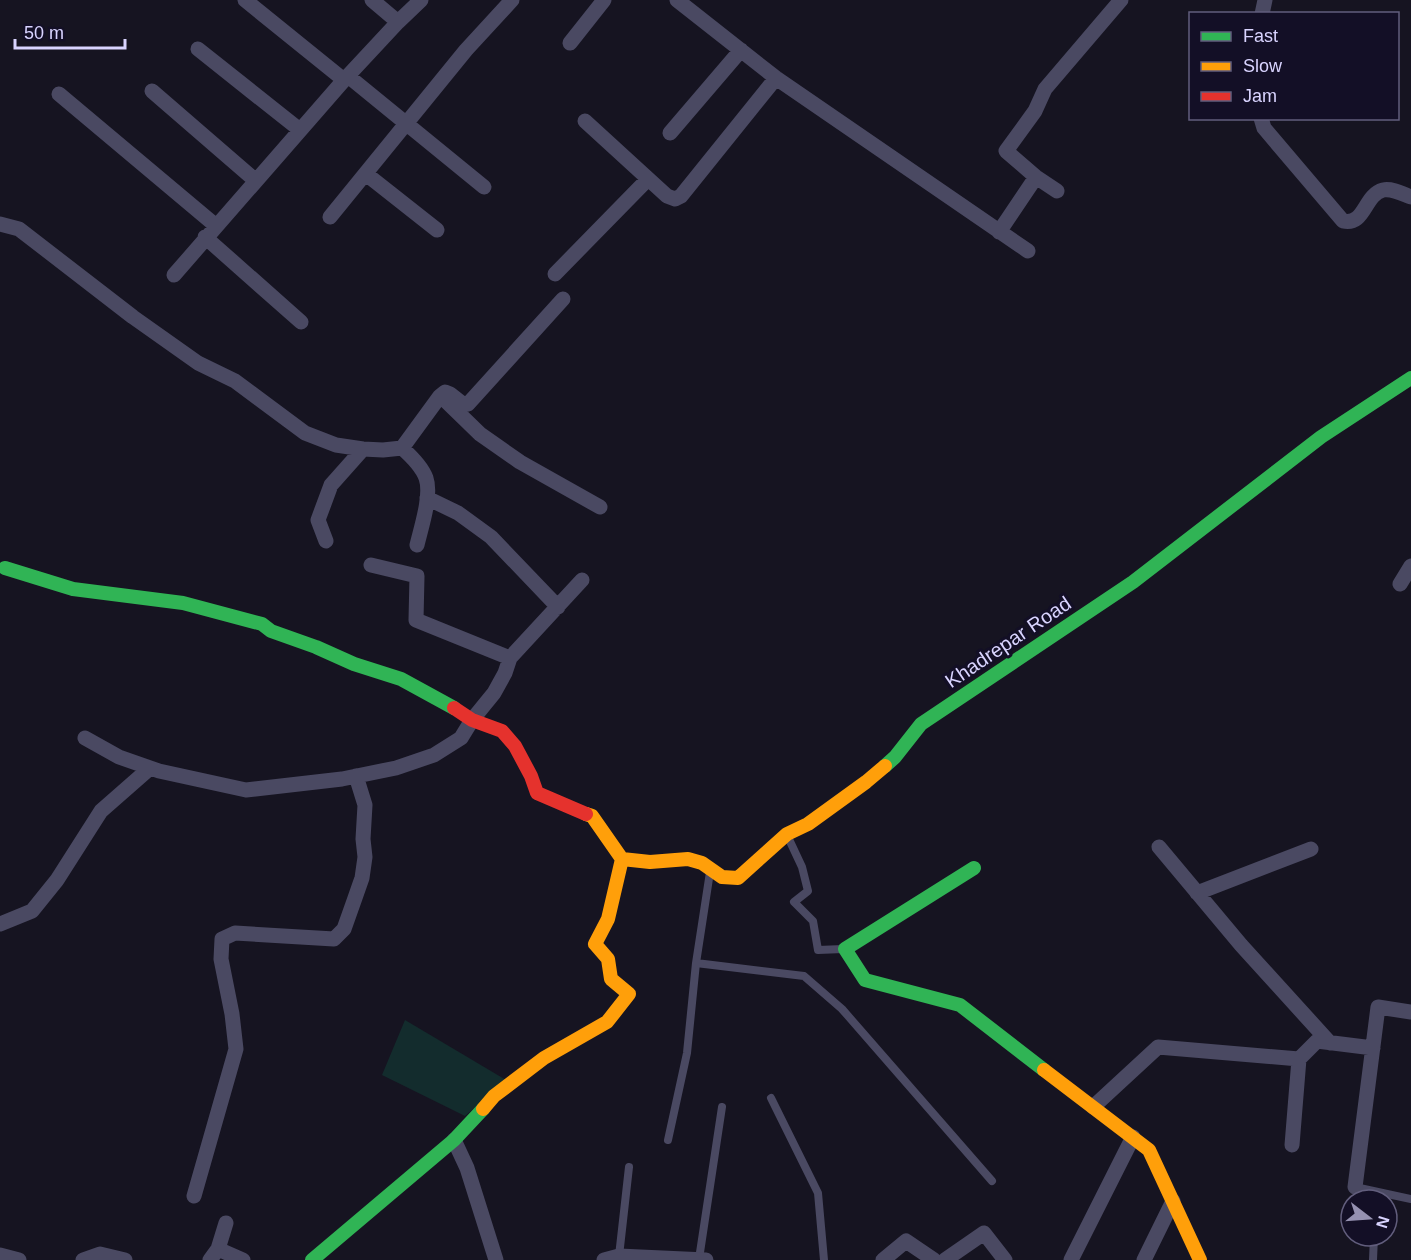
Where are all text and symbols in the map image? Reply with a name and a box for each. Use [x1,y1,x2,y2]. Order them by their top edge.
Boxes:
scale bar [15,12,124,50]
legend [1189,12,1399,120]
text: 50 m [24,23,64,43]
text: Fast [1243,26,1278,46]
text: Slow [1243,56,1283,76]
text: Jam [1243,86,1277,106]
street label: Khadrepar Road [941,592,1075,692]
north arrow [1339,1188,1399,1248]
text: N [1373,1214,1393,1230]

